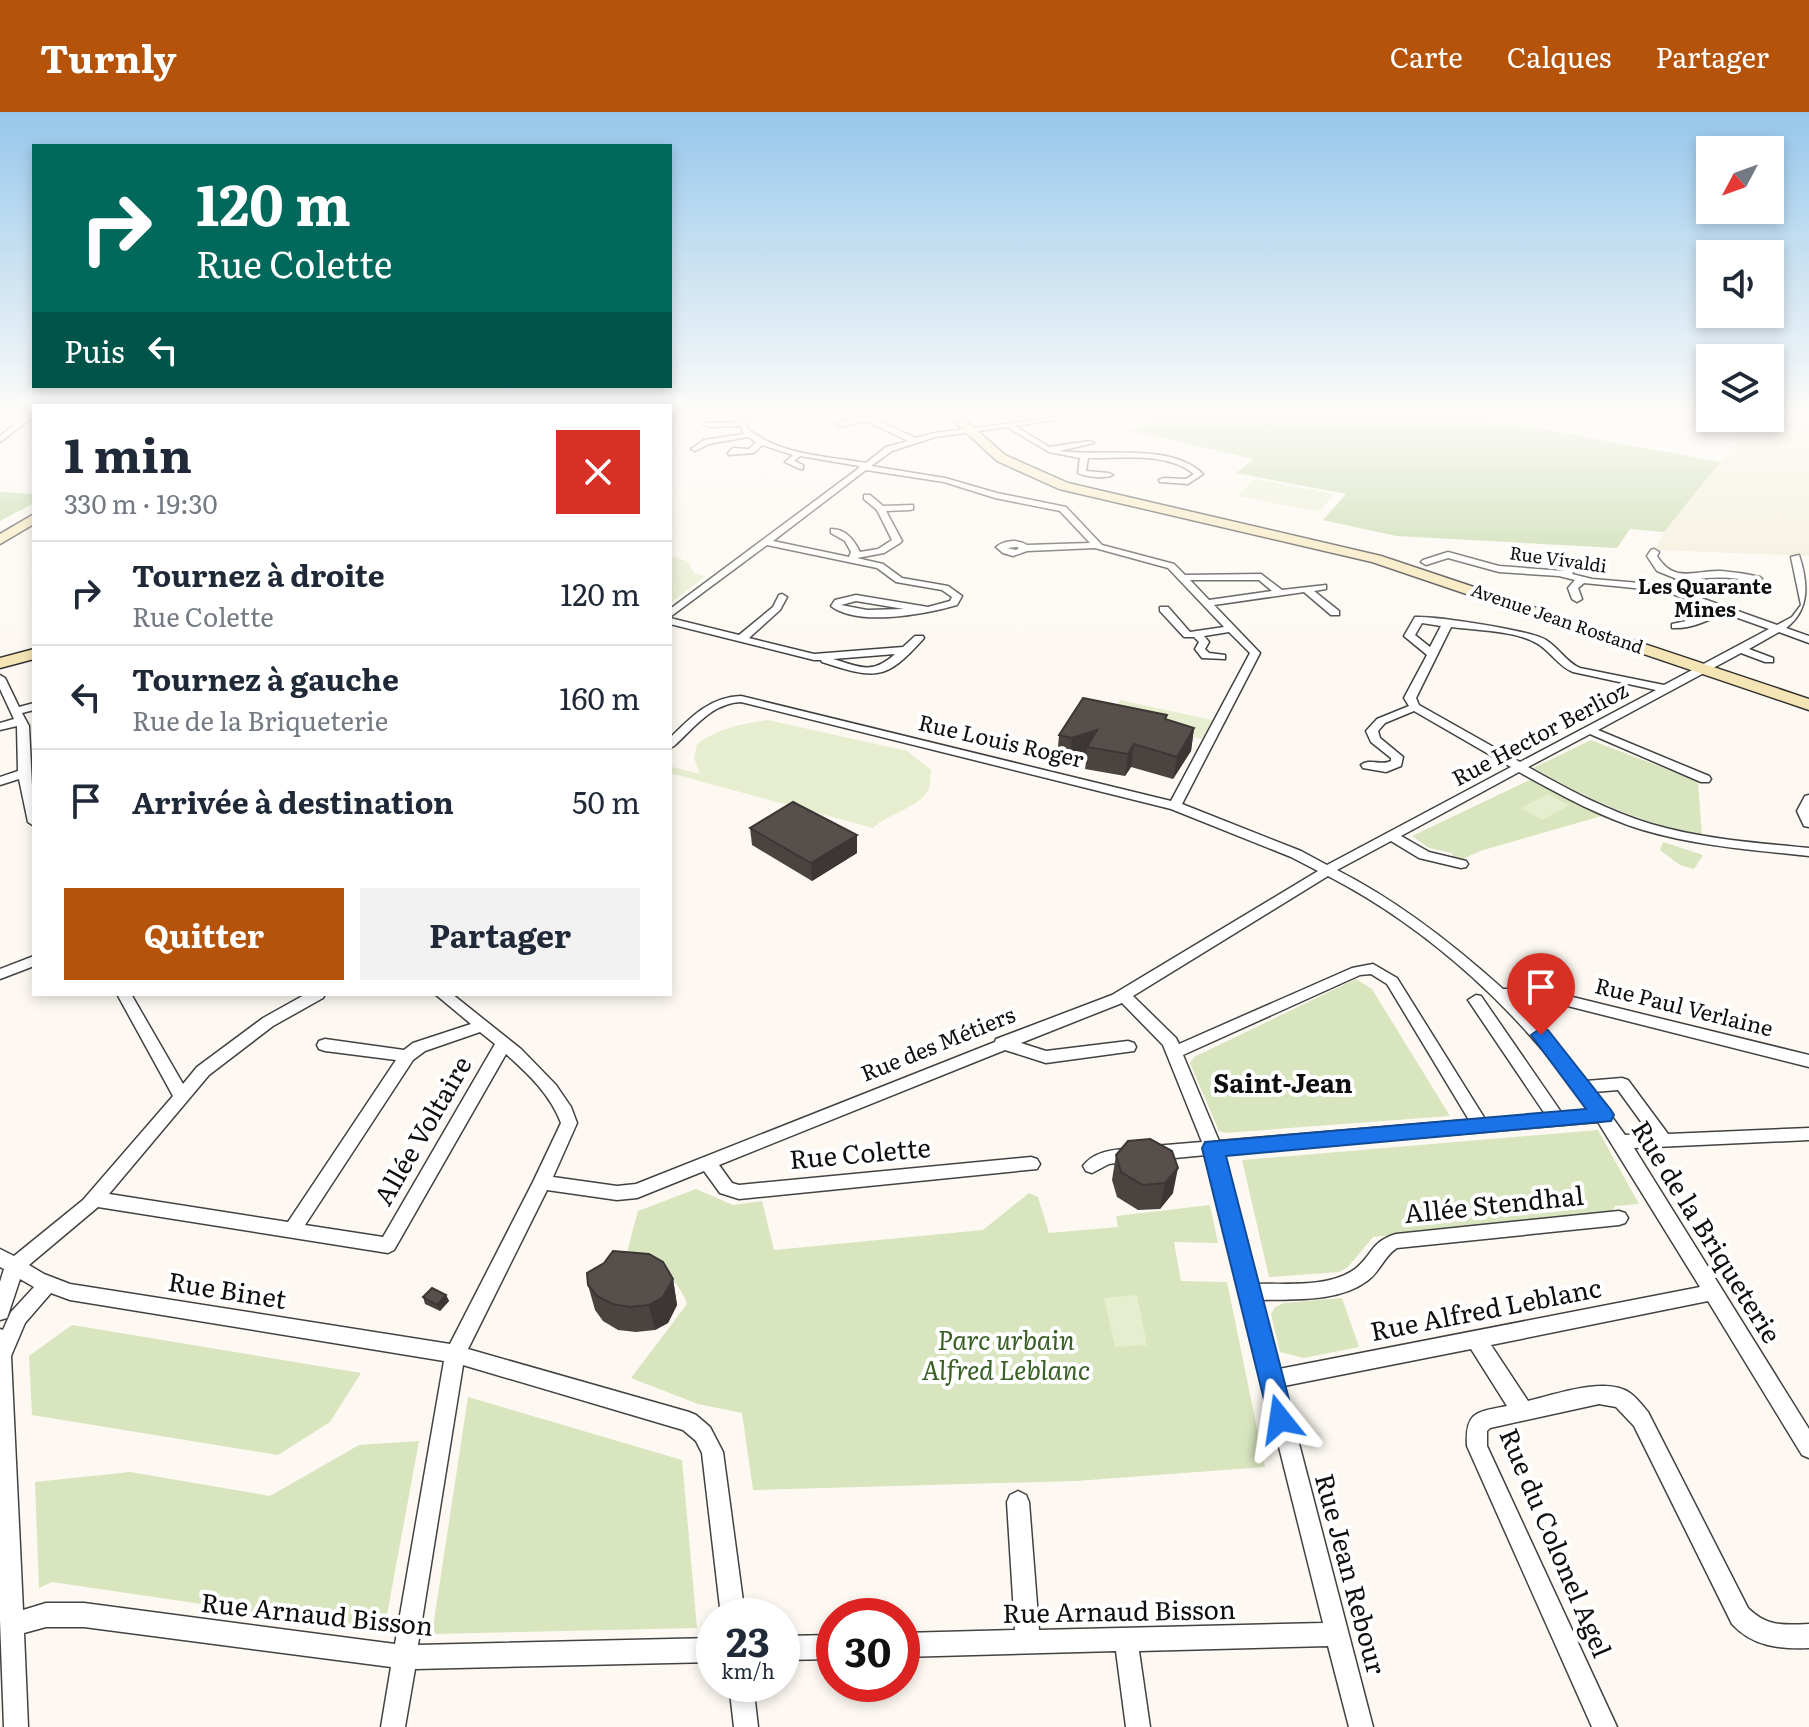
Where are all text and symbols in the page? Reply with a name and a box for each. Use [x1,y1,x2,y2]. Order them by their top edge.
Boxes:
text: Turnly [40,28,177,85]
text: Carte [1390,35,1463,77]
text: Calques [1507,35,1611,77]
text: Partager [1655,35,1769,77]
north arrow [1696,136,1784,224]
map controls [1696,136,1784,432]
text: 120 m [196,160,351,243]
icon: right [64,176,168,280]
text: Rue Colette [196,236,392,289]
button: sound [1696,240,1784,328]
text: Puis [64,328,125,372]
icon: left [141,328,185,372]
button: layers [1696,344,1784,432]
text: 1 min [64,417,192,488]
button: close [556,430,640,514]
text: 330 m · 19:30 [64,483,218,522]
street label: Rue Vivaldi [1508,538,1609,579]
text: Tournez à droite [132,552,385,596]
district label: Les Quarante Mines [1638,570,1772,623]
icon: right [64,571,108,615]
text: 120 m [560,571,640,615]
street label: Avenue Jean Rostand [1468,575,1647,660]
text: Rue Colette [132,596,274,635]
text: Tournez à gauche [132,656,399,700]
street label: Rue Hector Berlioz [1445,672,1634,793]
icon: left [64,675,108,719]
text: 160 m [559,675,640,719]
text: Rue de la Briqueterie [132,700,388,739]
street label: Rue Louis Roger [915,704,1088,775]
icon: arrive [64,779,108,823]
text: Arrivée à destination [132,779,454,823]
text: 50 m [572,779,640,823]
button: Quitter [64,888,344,980]
button: Partager [360,888,640,980]
pin [1507,953,1575,1035]
icon: arrive [1519,965,1563,1009]
street label: Rue Paul Verlaine [1592,967,1777,1044]
street label: Rue des Métiers [855,997,1020,1089]
street label: Allée Voltaire [362,1048,479,1212]
district label: Saint-Jean [1213,1062,1353,1101]
street label: Rue de la Briqueterie [1624,1112,1793,1350]
street label: Rue Colette [787,1126,932,1177]
street label: Allée Stendhal [1402,1174,1586,1231]
street label: Rue Binet [165,1260,290,1317]
street label: Rue Alfred Leblanc [1367,1266,1604,1349]
park label: Parc urbain Alfred Leblanc [921,1319,1091,1388]
position arrow [1238,1377,1322,1461]
street label: Rue du Colonel Agel [1491,1421,1623,1663]
street label: Rue Jean Rebour [1307,1469,1398,1679]
street label: Rue Arnaud Bisson [199,1581,435,1644]
street label: Rue Arnaud Bisson [1002,1588,1236,1631]
speed limit sign: 30 [816,1598,920,1702]
text: 23 [726,1610,770,1669]
text: km/h [721,1655,775,1685]

